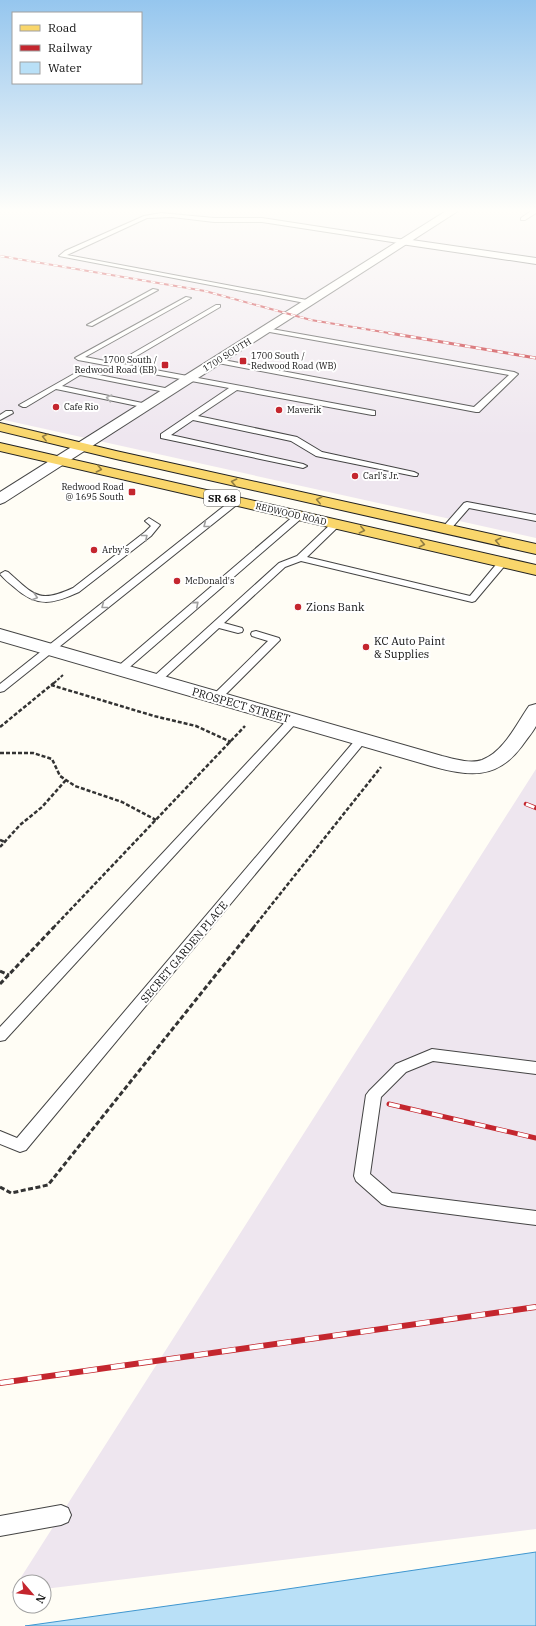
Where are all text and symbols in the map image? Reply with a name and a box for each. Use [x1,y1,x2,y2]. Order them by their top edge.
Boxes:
legend [12,12,142,84]
text: Road [48,20,77,35]
text: Railway [48,40,93,55]
text: Water [48,60,82,75]
street label: 1700 SOUTH [200,335,253,374]
place label: 1700 South / Redwood Road (WB) [251,350,337,371]
place label: 1700 South / Redwood Road (EB) [75,354,157,375]
marker: 1700 South / Redwood Road (WB) [238,356,248,366]
marker: 1700 South / Redwood Road (EB) [160,360,170,370]
one-way arrow [106,394,112,402]
place label: Cafe Rio [64,401,99,412]
marker: Cafe Rio [51,402,61,412]
place label: Maverik [287,404,322,415]
marker: Maverik [274,405,284,415]
one-way arrow [41,434,48,442]
one-way arrow [95,465,102,473]
place label: Carl's Jr. [363,470,399,481]
marker: Carl's Jr. [350,471,360,481]
one-way arrow [231,478,238,486]
place label: Redwood Road @ 1695 South [61,481,125,502]
marker: Redwood Road @ 1695 South [127,487,137,497]
road number: SR 68 [204,490,240,506]
one-way arrow [316,497,323,505]
street label: REDWOOD ROAD [254,500,328,527]
one-way arrow [203,520,210,527]
one-way arrow [359,526,365,534]
one-way arrow [140,534,147,541]
one-way arrow [495,537,501,545]
one-way arrow [418,539,425,548]
place label: Arby's [102,544,129,555]
marker: Arby's [89,545,99,555]
place label: McDonald's [185,575,234,586]
marker: McDonald's [172,576,182,586]
one-way arrow [32,593,39,601]
place label: Zions Bank [306,600,365,614]
one-way arrow [101,601,108,608]
one-way arrow [192,602,199,609]
marker: Zions Bank [293,602,303,612]
place label: KC Auto Paint & Supplies [374,634,445,661]
marker: KC Auto Paint & Supplies [361,642,371,652]
street label: PROSPECT STREET [190,684,292,726]
street label: SECRET GARDEN PLACE [137,898,231,1006]
north arrow [12,1574,52,1614]
text: N [32,1592,49,1606]

